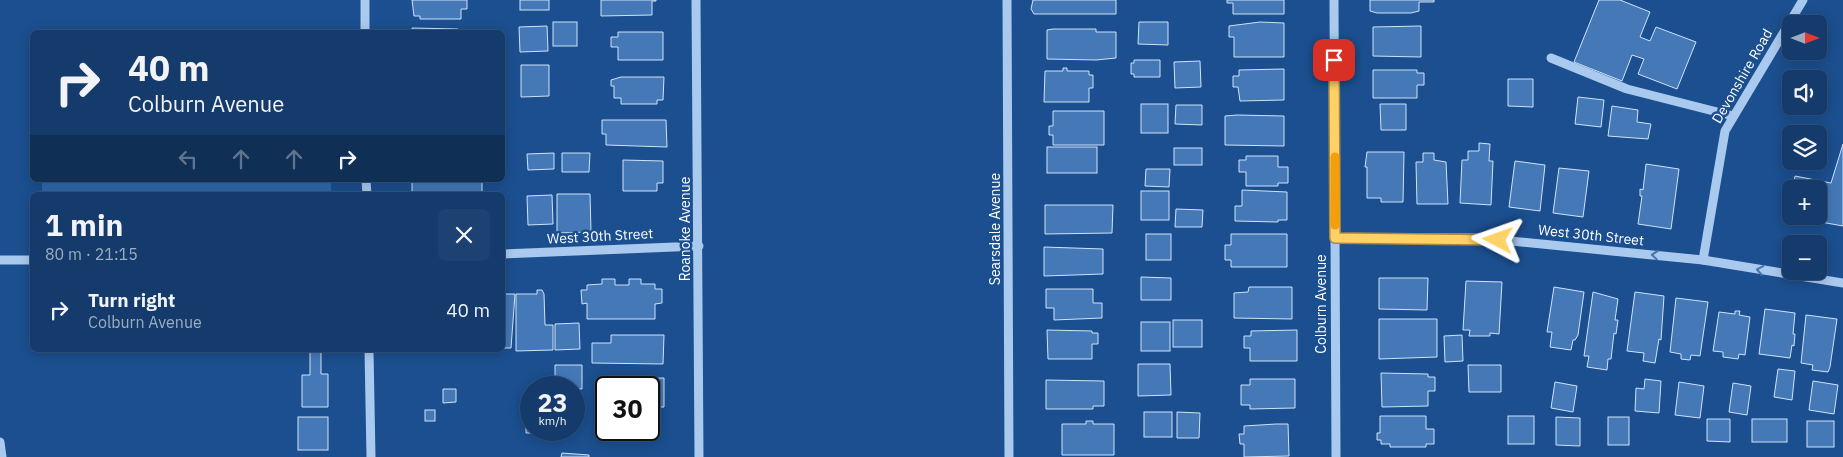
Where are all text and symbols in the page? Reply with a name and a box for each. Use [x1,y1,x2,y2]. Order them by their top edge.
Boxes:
north arrow [1782,15,1828,60]
map controls [1782,15,1827,280]
street label: Devonshire Road [1708,26,1776,126]
pin [1313,39,1355,81]
text: 40 m [128,45,210,91]
icon: arrive [1320,46,1348,74]
icon: right [45,50,110,115]
button: sound [1782,70,1827,115]
text: Colburn Avenue [128,89,284,118]
button: layers [1782,125,1827,170]
icon: left [174,145,202,173]
icon: ahead [227,145,255,173]
icon: ahead [280,145,308,173]
icon: right [333,145,361,173]
street label: Searsdale Avenue [986,172,1004,285]
street label: Roanoke Avenue [676,176,694,281]
button: + [1782,180,1827,225]
text: 1 min [45,205,123,244]
button: close [438,209,490,261]
position arrow [1471,213,1523,265]
street label: West 30th Street [1537,220,1645,250]
street label: West 30th Street [546,224,654,248]
button: − [1782,235,1827,280]
text: 80 m · 21:15 [45,244,138,264]
one-way arrow [1650,250,1658,261]
street label: Colburn Avenue [1312,254,1330,354]
one-way arrow [1756,265,1765,275]
text: Turn right [88,288,175,312]
icon: right [45,296,73,324]
text: 40 m [446,298,490,322]
text: Colburn Avenue [88,312,202,332]
speed limit sign: 30 [595,376,660,441]
text: 23 [537,386,568,419]
text: km/h [538,413,567,428]

